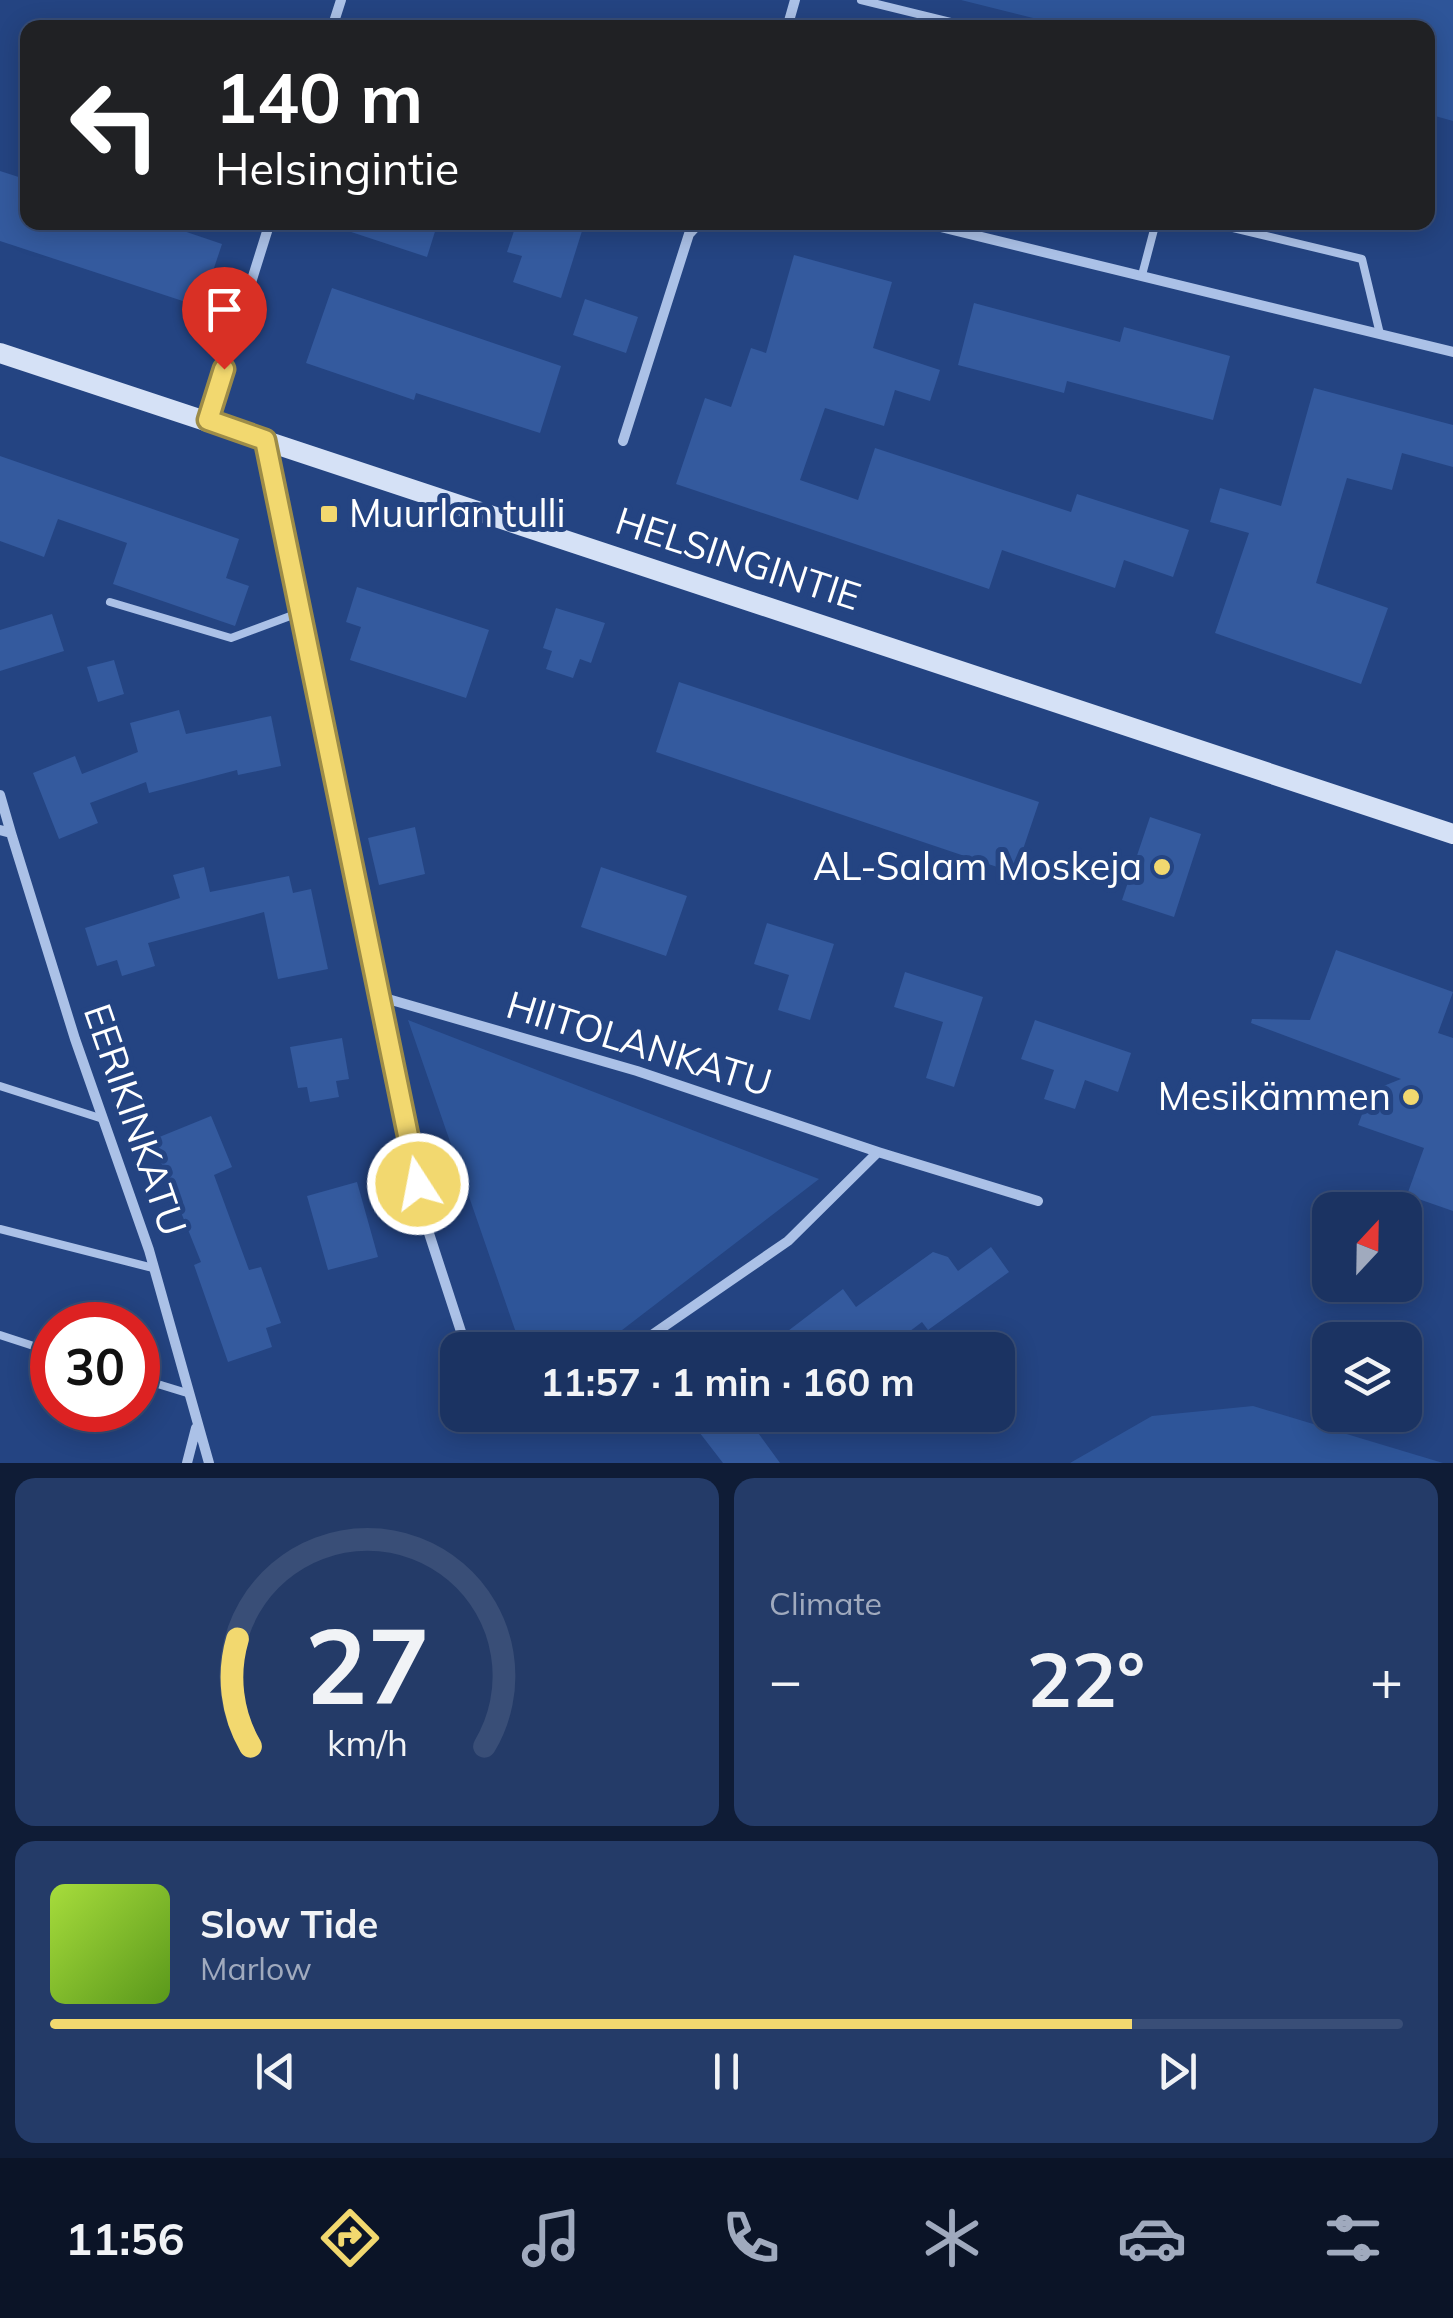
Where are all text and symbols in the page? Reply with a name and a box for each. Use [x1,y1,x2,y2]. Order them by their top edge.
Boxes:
text: 140 m [215,53,423,141]
icon: left [50,60,180,190]
text: Helsingintie [215,140,459,196]
pin [182,267,267,370]
icon: arrive [197,282,252,337]
place label: Muurlan tulli [349,489,566,537]
street label: HELSINGINTIE [610,496,867,620]
marker: Muurlan tulli [318,503,340,525]
place label: AL-Salam Moskeja [813,842,1142,890]
marker: AL-Salam Moskeja [1151,856,1173,878]
street label: HIITOLANKATU [501,980,778,1106]
street label: EERIKINKATU [74,997,198,1242]
place label: Mesikämmen [1158,1072,1391,1120]
marker: Mesikämmen [1400,1086,1422,1108]
position arrow [366,1132,470,1236]
north arrow [1312,1192,1422,1302]
map controls [1312,1192,1422,1432]
speed limit sign: 30 [30,1302,160,1432]
button: layers [1312,1322,1422,1432]
text: 11:57 · 1 min · 160 m [540,1358,915,1406]
text: Climate [769,1583,882,1623]
text: 27 [305,1599,429,1730]
text: 22° [1027,1632,1145,1726]
text: − [769,1645,802,1714]
text: + [1370,1645,1403,1714]
text: km/h [327,1720,407,1765]
text: Slow Tide [200,1900,378,1948]
text: Marlow [200,1948,312,1988]
icon: previous [248,2044,303,2099]
icon: pause [699,2044,754,2099]
icon: next [1150,2044,1205,2099]
icon: directions [315,2203,385,2273]
icon: music [516,2203,586,2273]
icon: phone [716,2203,786,2273]
icon: climate [917,2203,987,2273]
icon: car [1117,2203,1187,2273]
icon: filters [1318,2203,1388,2273]
text: 11:56 [65,2210,184,2266]

